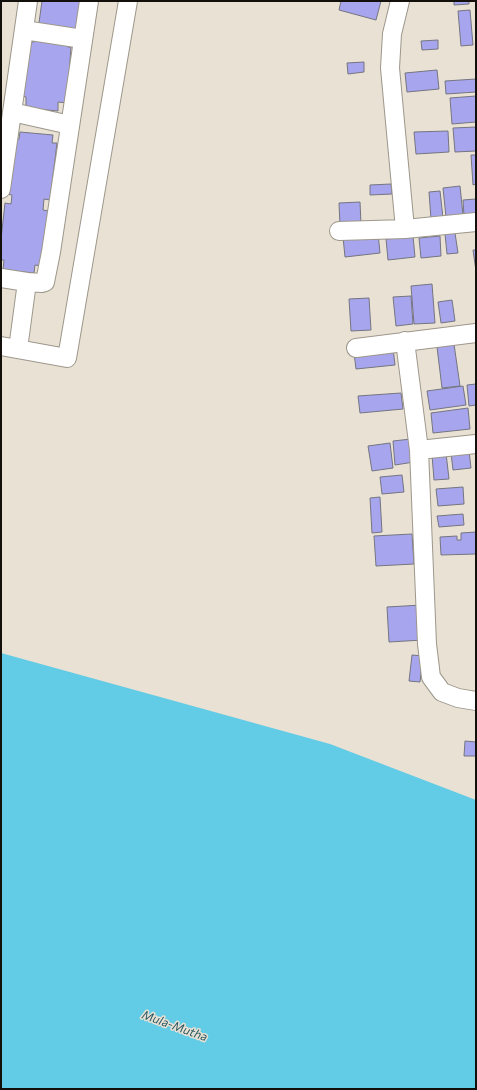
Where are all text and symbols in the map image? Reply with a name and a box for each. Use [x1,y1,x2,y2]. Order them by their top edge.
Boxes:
water label: Mula-Mutha [140,1007,210,1043]

